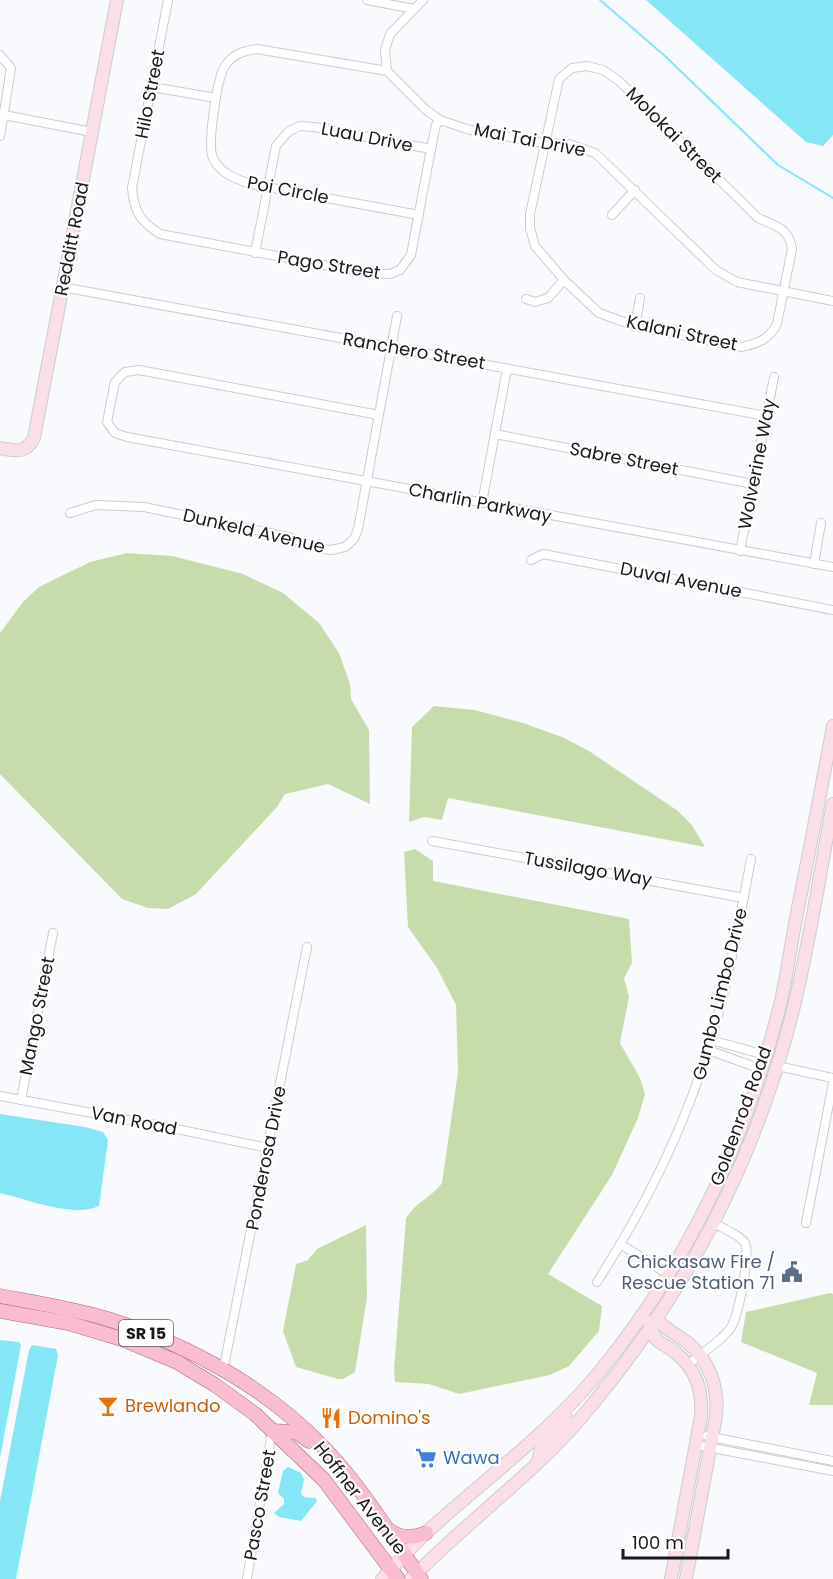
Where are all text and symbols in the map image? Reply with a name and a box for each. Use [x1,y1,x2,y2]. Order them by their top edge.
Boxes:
street label: Hilo Street [129,47,170,141]
street label: Molokai Street [621,81,728,188]
street label: Luau Drive [319,115,415,158]
street label: Mai Tai Drive [472,116,588,163]
street label: Poi Circle [245,169,331,210]
street label: Redditt Road [48,180,95,298]
street label: Pago Street [276,244,382,285]
street label: Kalani Street [624,309,740,356]
street label: Ranchero Street [341,326,487,375]
street label: Wolverine Way [732,396,781,532]
street label: Sabre Street [568,436,681,481]
street label: Charlin Parkway [406,476,554,529]
street label: Dunkeld Avenue [181,502,328,559]
street label: Duval Avenue [618,555,744,604]
street label: Tussilago Way [522,845,654,892]
street label: Gumbo Limbo Drive [686,905,753,1083]
street label: Mango Street [13,954,60,1077]
street label: Goldenrod Road [704,1043,777,1189]
street label: Ponderosa Drive [239,1084,292,1232]
street label: Van Road [89,1100,179,1141]
place label: Chickasaw Fire / Rescue Station 71 [621,1249,775,1295]
public building icon: Chickasaw Fire / Rescue Station 71 [780,1260,804,1284]
road number: SR 15 [119,1320,173,1346]
place label: Brewlando [125,1393,220,1418]
bar icon: Brewlando [96,1394,120,1418]
place label: Domino's [348,1405,431,1430]
restaurant icon: Domino's [319,1406,343,1430]
street label: Hoffner Avenue [308,1436,413,1560]
place label: Wawa [443,1445,500,1470]
supermarket icon: Wawa [414,1446,438,1470]
street label: Pasco Street [237,1448,282,1562]
scale bar [623,1522,728,1560]
text: 100 m [632,1530,684,1555]

